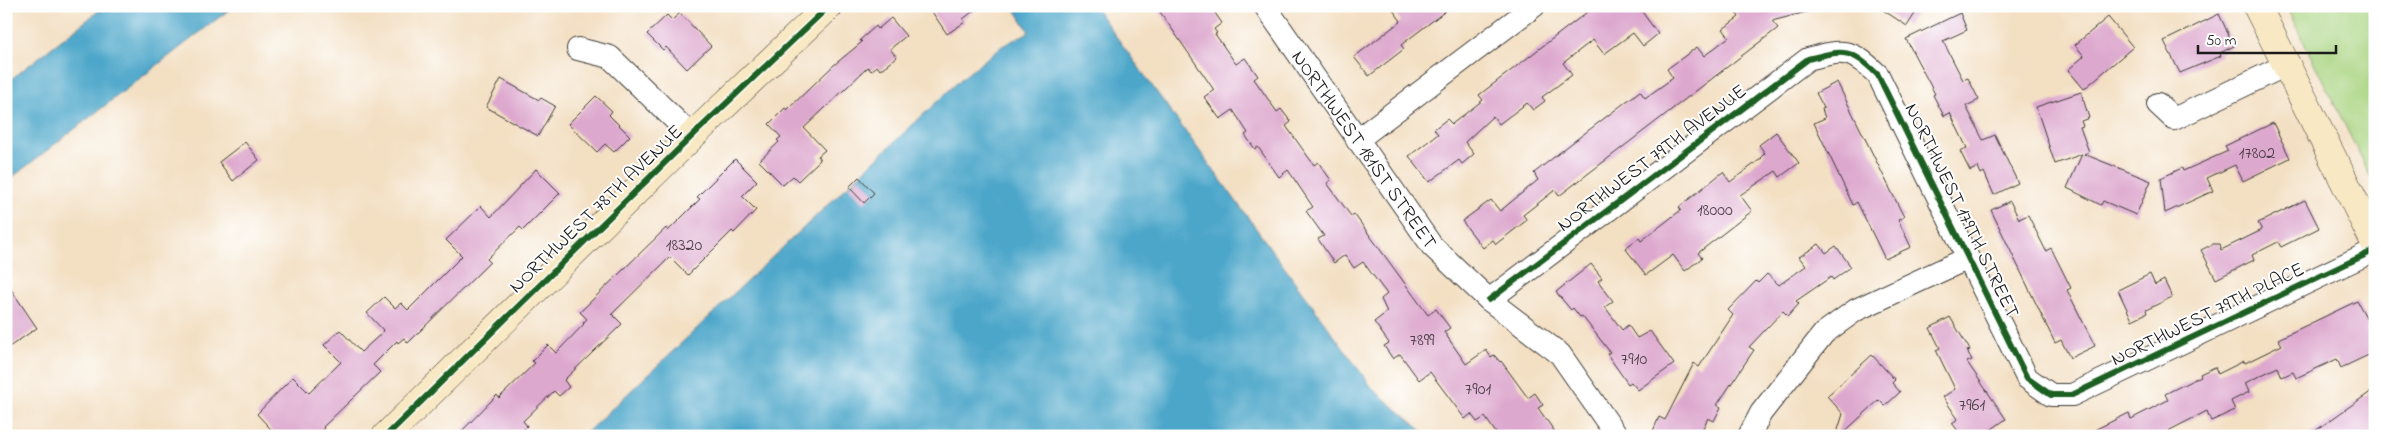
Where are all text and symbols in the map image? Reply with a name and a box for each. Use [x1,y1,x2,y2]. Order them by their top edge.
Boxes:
scale bar [2198,22,2336,54]
text: 50 m [2206,30,2237,52]
street label: NORTHWEST 181ST STREET [1283,45,1443,256]
street label: NORTHWEST 79TH AVENUE [1552,78,1753,240]
street label: NORTHWEST 179TH STREET [1896,99,2026,324]
street label: NORTHWEST 78TH AVENUE [503,119,690,301]
house number: 17802 [2239,141,2275,167]
house number: 18000 [1697,198,1733,224]
house number: 18320 [666,233,703,259]
street label: NORTHWEST 79TH PLACE [2106,256,2310,375]
house number: 7899 [1409,328,1435,354]
house number: 7910 [1621,347,1647,373]
house number: 7901 [1465,377,1491,403]
house number: 7961 [1959,393,1986,419]

